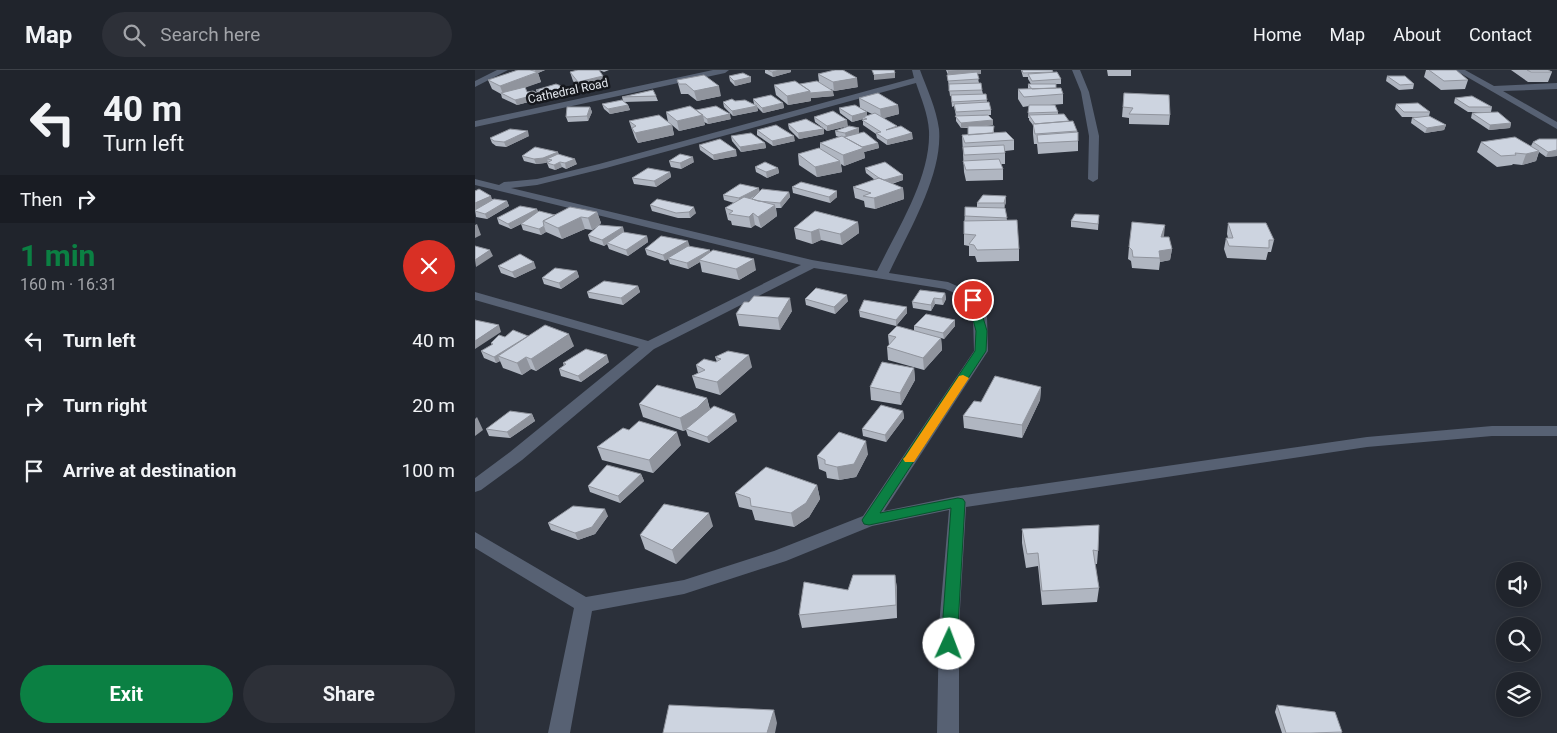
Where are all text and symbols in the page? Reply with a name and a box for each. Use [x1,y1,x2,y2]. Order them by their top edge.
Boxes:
search box [102,12,452,57]
text: Map [25,21,72,49]
icon: search [120,21,148,49]
text: Search here [160,23,260,46]
text: Home [1253,24,1302,45]
text: Map [1330,24,1365,45]
text: About [1393,24,1441,45]
text: Contact [1469,24,1532,45]
street label: Cathedral Road [527,76,609,106]
text: 40 m [103,89,182,130]
icon: left [20,90,85,155]
text: Turn left [103,131,184,156]
icon: right [72,185,100,213]
text: Then [20,188,62,211]
text: 1 min [20,238,95,273]
button: close [403,240,455,292]
text: 160 m · 16:31 [20,275,117,294]
pin [952,279,994,321]
icon: arrive [959,286,987,314]
icon: left [20,327,48,355]
text: Turn left [63,329,136,352]
text: 40 m [412,329,455,352]
icon: right [20,392,48,420]
text: Turn right [63,394,147,417]
text: 20 m [412,394,455,417]
icon: arrive [20,457,48,485]
text: Arrive at destination [63,459,236,482]
text: 100 m [402,459,455,482]
map controls [1496,562,1541,717]
button: sound [1496,562,1541,607]
position arrow [922,617,974,669]
button: search [1496,617,1541,662]
button: Exit [20,665,233,723]
button: Share [243,665,455,723]
button: layers [1496,672,1541,717]

